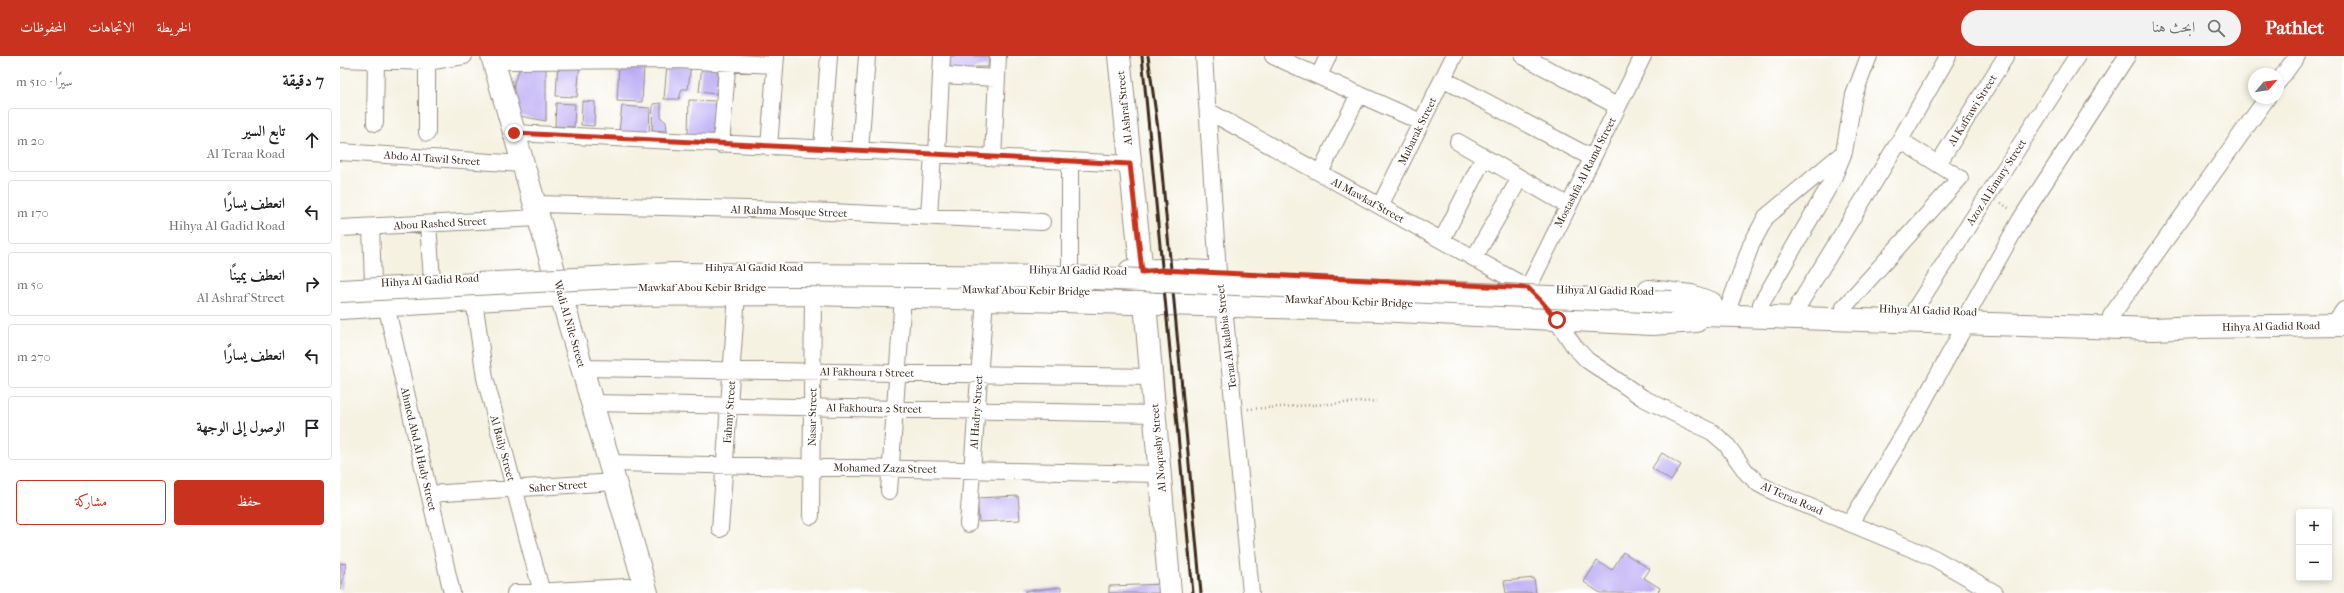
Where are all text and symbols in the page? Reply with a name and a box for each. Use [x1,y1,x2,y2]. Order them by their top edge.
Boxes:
search box [1961,10,2241,46]
icon: search [2205,17,2227,39]
text: Pathlet [2265,17,2324,39]
text: ابحث هنا [2152,18,2195,36]
text: المحفوظات [20,19,66,36]
text: الاتجاهات [88,19,135,36]
text: الخريطة [157,19,191,36]
north arrow [2248,68,2284,104]
text: 7 دقيقة [282,70,324,90]
street label: Al Ashraf Street [1114,70,1135,147]
street label: Al Kafrawi Street [1945,72,2000,149]
text: سيرًا · 510 m [16,74,73,89]
street label: Mubarak Street [1395,95,1439,167]
street label: Mostashfa Al Ramd Street [1552,115,1619,230]
text: تابع السير [243,122,285,140]
route end [505,124,523,142]
icon: ahead [301,129,323,151]
text: 20 m [17,133,44,148]
street label: Azoz Al Emary Street [1963,137,2029,229]
text: Al Teraa Road [207,146,285,161]
street label: Abdo Al Tawil Street [382,149,481,168]
street label: Al Mawkaf Street [1328,175,1407,226]
text: انعطف يسارًا [224,194,285,212]
icon: left [301,201,323,223]
street label: Al Rahma Mosque Street [729,203,848,220]
text: 170 m [17,205,49,220]
street label: Abou Rashed Street [392,215,487,232]
text: Hihya Al Gadid Road [169,218,285,233]
street label: Hihya Al Gadid Road [705,261,804,274]
street label: Hihya Al Gadid Road [1029,263,1128,278]
text: انعطف يمينًا [230,266,285,284]
street label: Hihya Al Gadid Road [381,271,480,290]
icon: right [301,273,323,295]
text: 50 m [17,277,43,292]
street label: Wadi Al Nile Street [551,278,588,370]
street label: Mawkaf Abou Kebir Bridge [638,281,767,294]
street label: Mawkaf Abou Kebir Bridge [962,283,1091,298]
street label: Teraa Al kalabia Street [1214,283,1239,390]
street label: Hihya Al Gadid Road [1556,283,1655,298]
text: Al Ashraf Street [197,290,285,305]
street label: Mawkaf Abou Kebir Bridge [1285,293,1414,310]
street label: Hihya Al Gadid Road [1879,302,1978,319]
route start [1548,311,1566,329]
street label: Hihya Al Gadid Road [2222,319,2321,334]
icon: left [301,345,323,367]
text: انعطف يسارًا [224,346,285,364]
text: 270 m [17,349,51,364]
street label: Al Fakhoura 1 Street [819,365,914,380]
street label: Al Hadry Street [967,374,986,451]
street label: Fahmy Street [721,380,738,444]
street label: Ahmed Abd Al Hady Street [398,385,439,512]
street label: Nasar Street [805,388,820,446]
street label: Al Fakhoura 2 Street [825,401,922,416]
street label: Al Noqrashy Street [1148,403,1169,494]
street label: Al Baily Street [487,413,518,483]
icon: arrive [301,417,323,439]
text: الوصول إلى الوجهة [196,418,285,436]
street label: Mohamed Zaza Street [833,461,937,476]
street label: Saher Street [528,478,588,495]
street label: Al Teraa Road [1758,479,1826,518]
button: مشاركة [16,480,166,525]
button: حفظ [174,480,324,525]
map controls [2296,509,2332,581]
button: + [2296,509,2332,545]
button: − [2296,545,2332,581]

